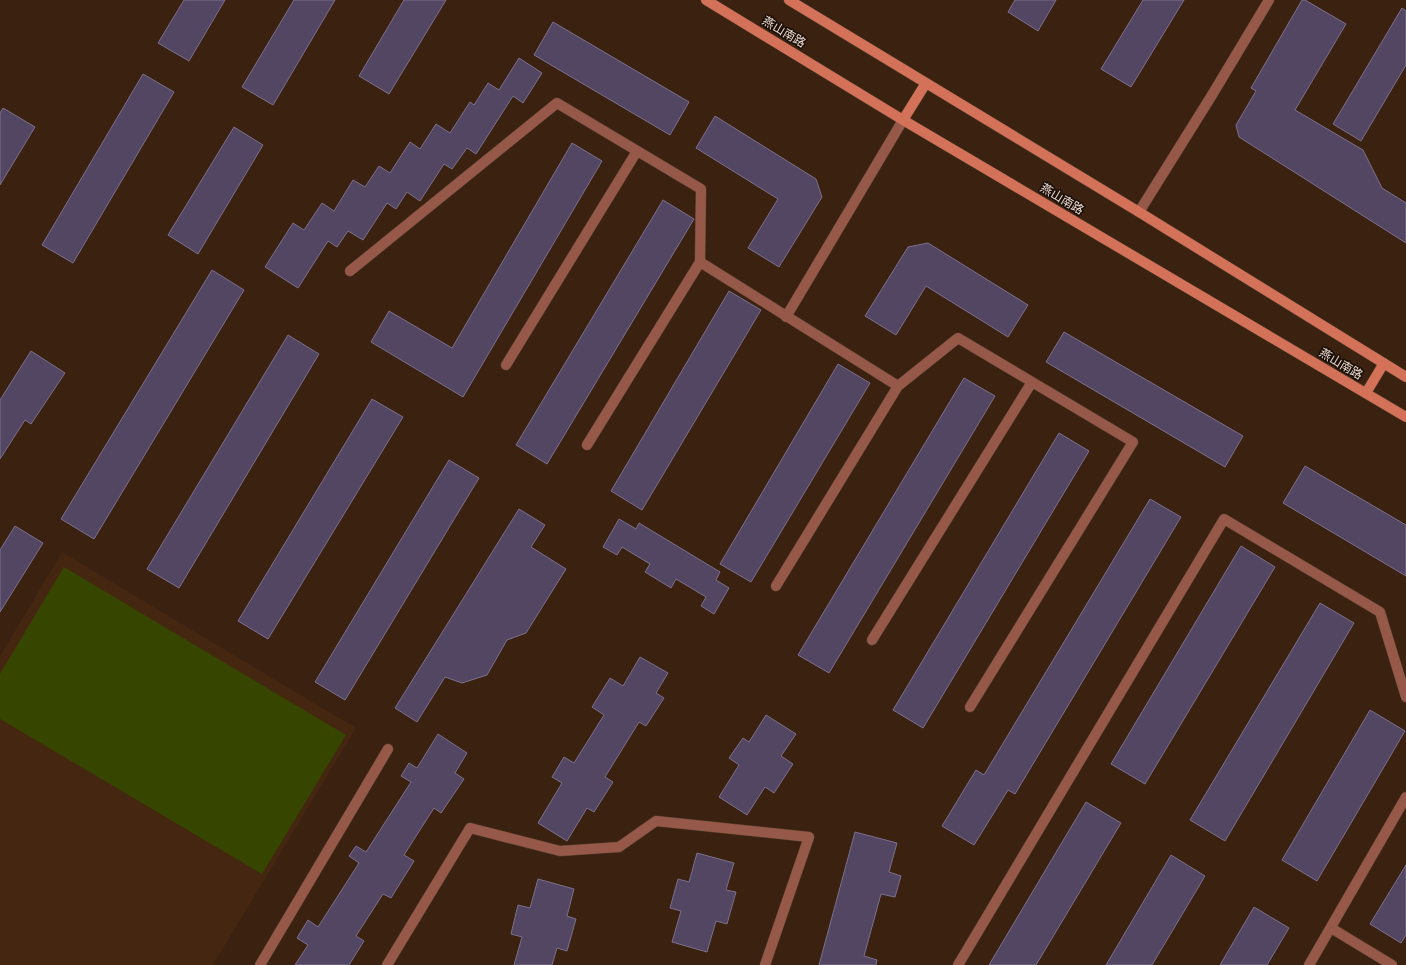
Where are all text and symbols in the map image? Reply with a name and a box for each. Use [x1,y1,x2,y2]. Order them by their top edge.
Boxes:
street label: 燕山南路 [760,14,808,50]
street label: 燕山南路 [1038,181,1086,217]
street label: 燕山南路 [1317,346,1365,382]

